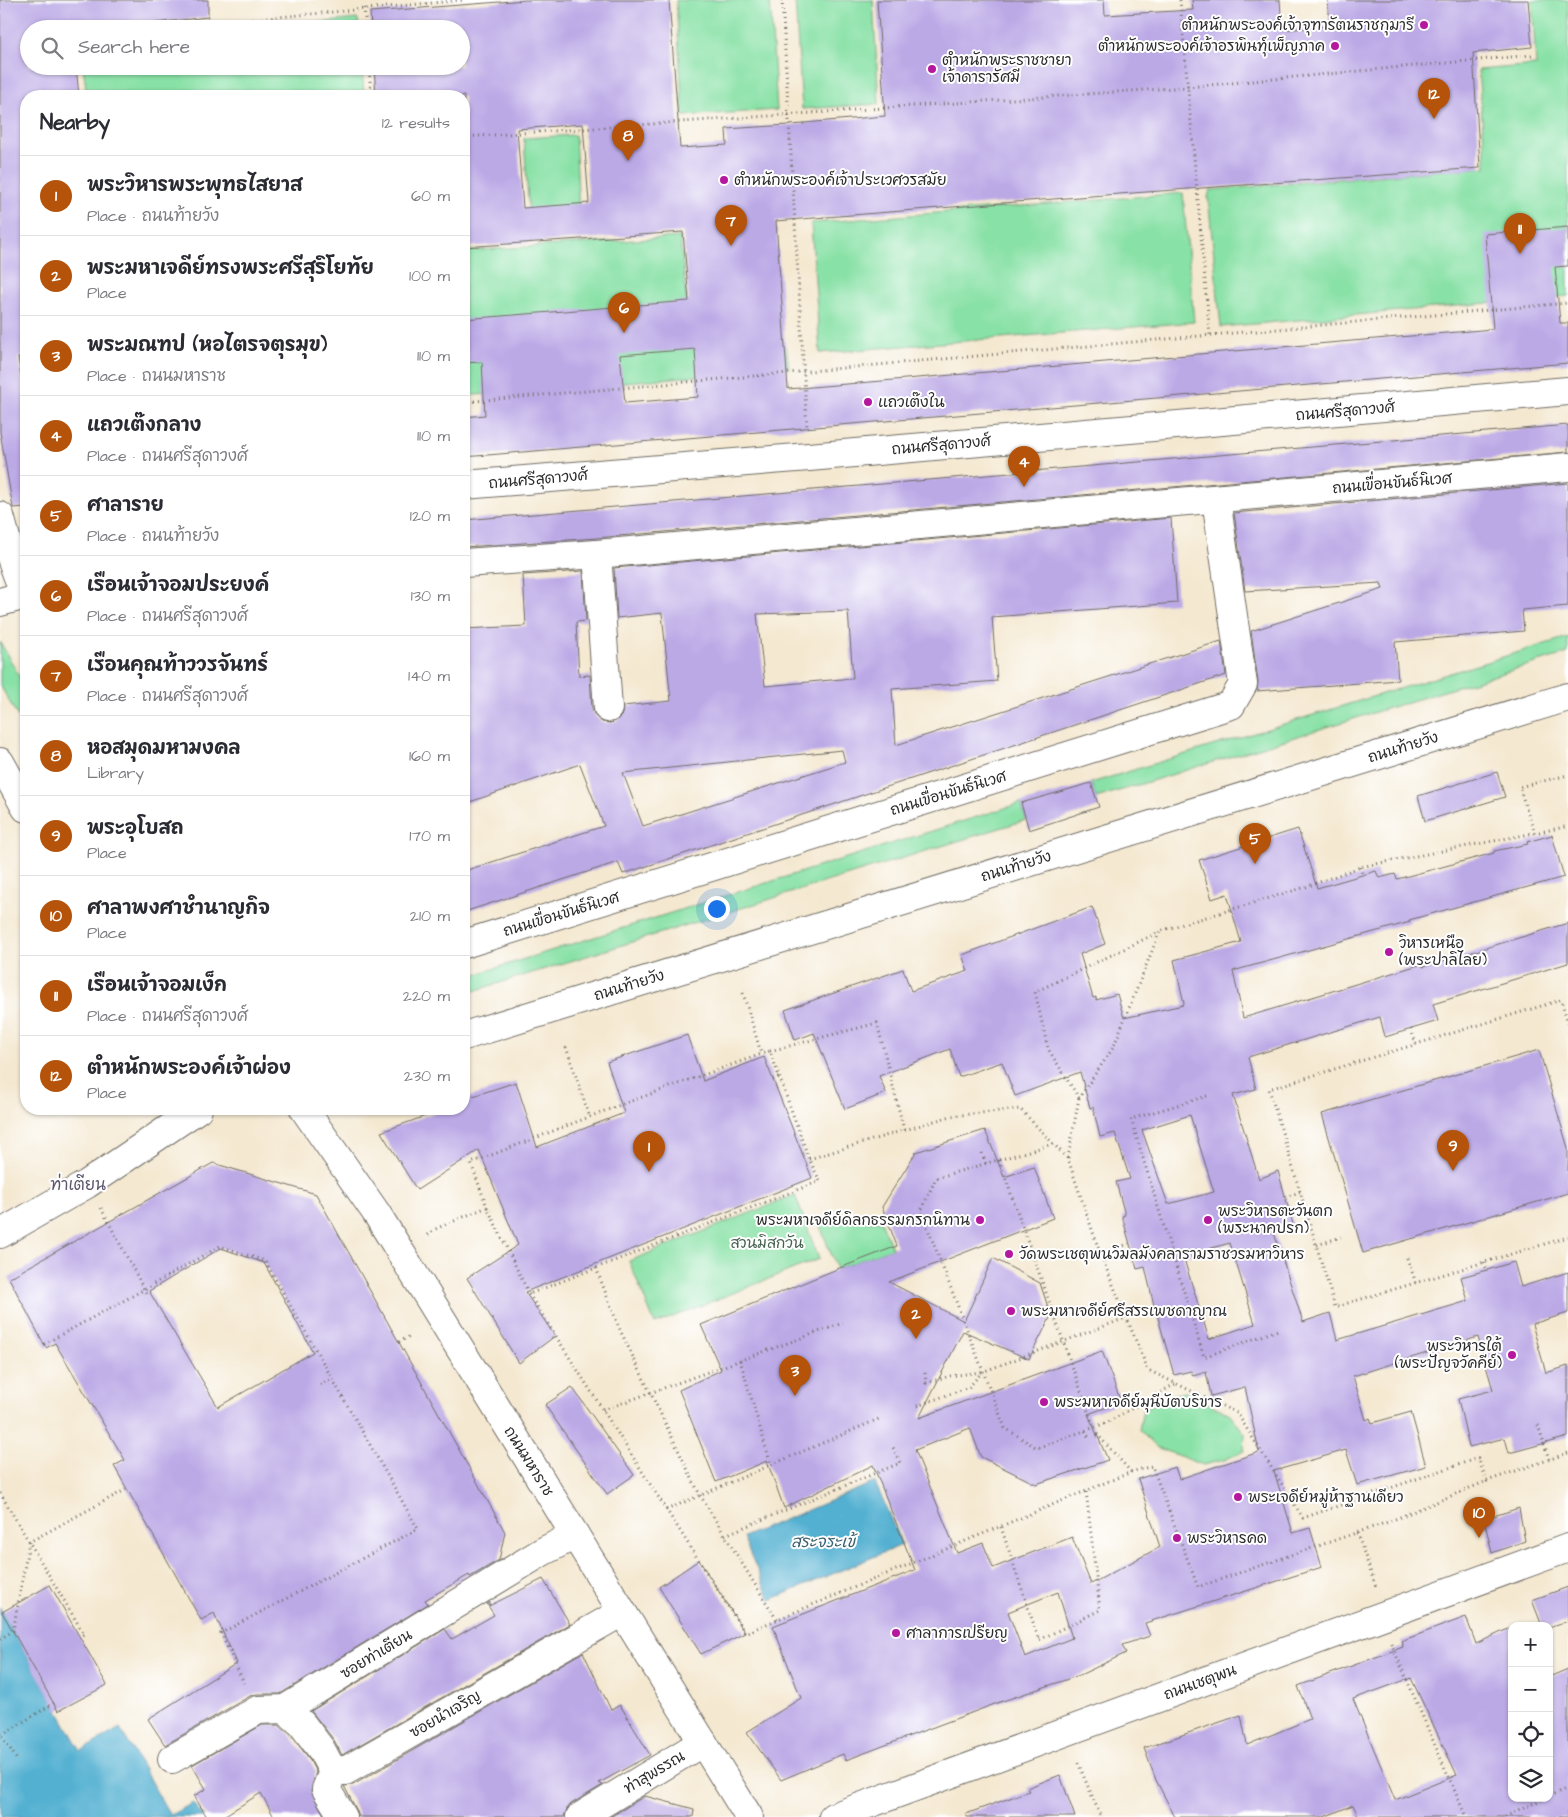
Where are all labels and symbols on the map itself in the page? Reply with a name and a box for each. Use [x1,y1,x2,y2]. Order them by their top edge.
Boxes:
place label: ตำหนักพระองค์เจ้าจุฑารัตนราชกุมารี [1182,15,1414,36]
marker: ตำหนักพระองค์เจ้าจุฑารัตนราชกุมารี [1418,19,1430,31]
place label: ตำหนักพระองค์เจ้าอรพินทุ์เพ็ญภาค [1098,36,1325,57]
marker: ตำหนักพระองค์เจ้าอรพินทุ์เพ็ญภาค [1329,40,1341,52]
place label: ตำหนักพระราชชายา เจ้าดารารัศมี [942,50,1072,88]
marker: ตำหนักพระราชชายา เจ้าดารารัศมี [926,63,938,75]
pin: 12 [1418,78,1450,119]
pin: 8 [612,120,644,161]
place label: ตำหนักพระองค์เจ้าประเวศวรสมัย [734,170,947,191]
marker: ตำหนักพระองค์เจ้าประเวศวรสมัย [718,174,730,186]
pin: 7 [715,205,747,246]
pin: 11 [1504,213,1536,254]
pin: 6 [608,292,640,333]
place label: แถวเต๊งใน [878,392,945,413]
marker: แถวเต๊งใน [862,396,874,408]
street label: ถนนศรีสุดาวงศ์ [1295,397,1396,426]
street label: ถนนศรีสุดาวงศ์ [891,431,992,460]
pin: 4 [1008,446,1040,487]
street label: ถนนเขื่อนขันธ์นิเวศ [1331,464,1454,499]
street label: ถนนศรีสุดาวงศ์ [488,465,589,494]
street label: ถนนท้ายวัง [1365,727,1441,768]
street label: ถนนเขื่อนขันธ์นิเวศ [887,762,1009,821]
pin: 5 [1239,823,1271,864]
street label: ถนนท้ายวัง [978,846,1054,887]
street label: ถนนเขื่อนขันธ์นิเวศ [500,883,622,942]
your location [704,896,730,922]
place label: วิหารเหนือ (พระปาลิไลย) [1399,933,1487,971]
marker: วิหารเหนือ (พระปาลิไลย) [1383,946,1395,958]
street label: ถนนท้ายวัง [591,965,667,1006]
pin: 9 [1437,1130,1469,1171]
pin: 1 [633,1131,665,1172]
district label: ท่าเตียน [50,1173,106,1196]
place label: พระวิหารตะวันตก (พระนาคปรก) [1218,1201,1333,1239]
place label: พระมหาเจดีย์ดิลกธรรมกรกนิทาน [756,1210,970,1231]
marker: พระมหาเจดีย์ดิลกธรรมกรกนิทาน [974,1214,986,1226]
marker: พระวิหารตะวันตก (พระนาคปรก) [1202,1214,1214,1226]
park label: สวนมิสกวัน [730,1233,804,1254]
place label: วัดพระเชตุพนวิมลมังคลารามราชวรมหาวิหาร [1019,1244,1304,1265]
marker: วัดพระเชตุพนวิมลมังคลารามราชวรมหาวิหาร [1003,1248,1015,1260]
pin: 2 [900,1298,932,1339]
place label: พระมหาเจดีย์ศรีสรรเพชดาญาณ [1021,1301,1227,1322]
marker: พระมหาเจดีย์ศรีสรรเพชดาญาณ [1005,1305,1017,1317]
place label: พระวิหารใต้ (พระปัญจวัคคีย์) [1395,1336,1502,1374]
marker: พระวิหารใต้ (พระปัญจวัคคีย์) [1506,1349,1518,1361]
pin: 3 [779,1355,811,1396]
place label: พระมหาเจดีย์มุนีบัตบริขาร [1054,1392,1222,1413]
marker: พระมหาเจดีย์มุนีบัตบริขาร [1038,1396,1050,1408]
street label: ถนนมหาราช [499,1422,559,1501]
place label: พระเจดีย์หมู่ห้าฐานเดียว [1248,1487,1404,1508]
marker: พระเจดีย์หมู่ห้าฐานเดียว [1232,1491,1244,1503]
pin: 10 [1463,1497,1495,1538]
place label: พระวิหารคด [1187,1528,1267,1549]
water label: สระจระเข้ [791,1531,859,1553]
marker: พระวิหารคด [1171,1532,1183,1544]
place label: ศาลาการเปรียญ [906,1623,1008,1644]
street label: ซอยท่าเตียน [336,1625,416,1684]
marker: ศาลาการเปรียญ [890,1627,902,1639]
street label: ถนนเชตุพน [1161,1660,1239,1705]
street label: ซอยนำเจริญ [406,1686,485,1743]
street label: ท่าสุพรรณ [620,1746,689,1799]

